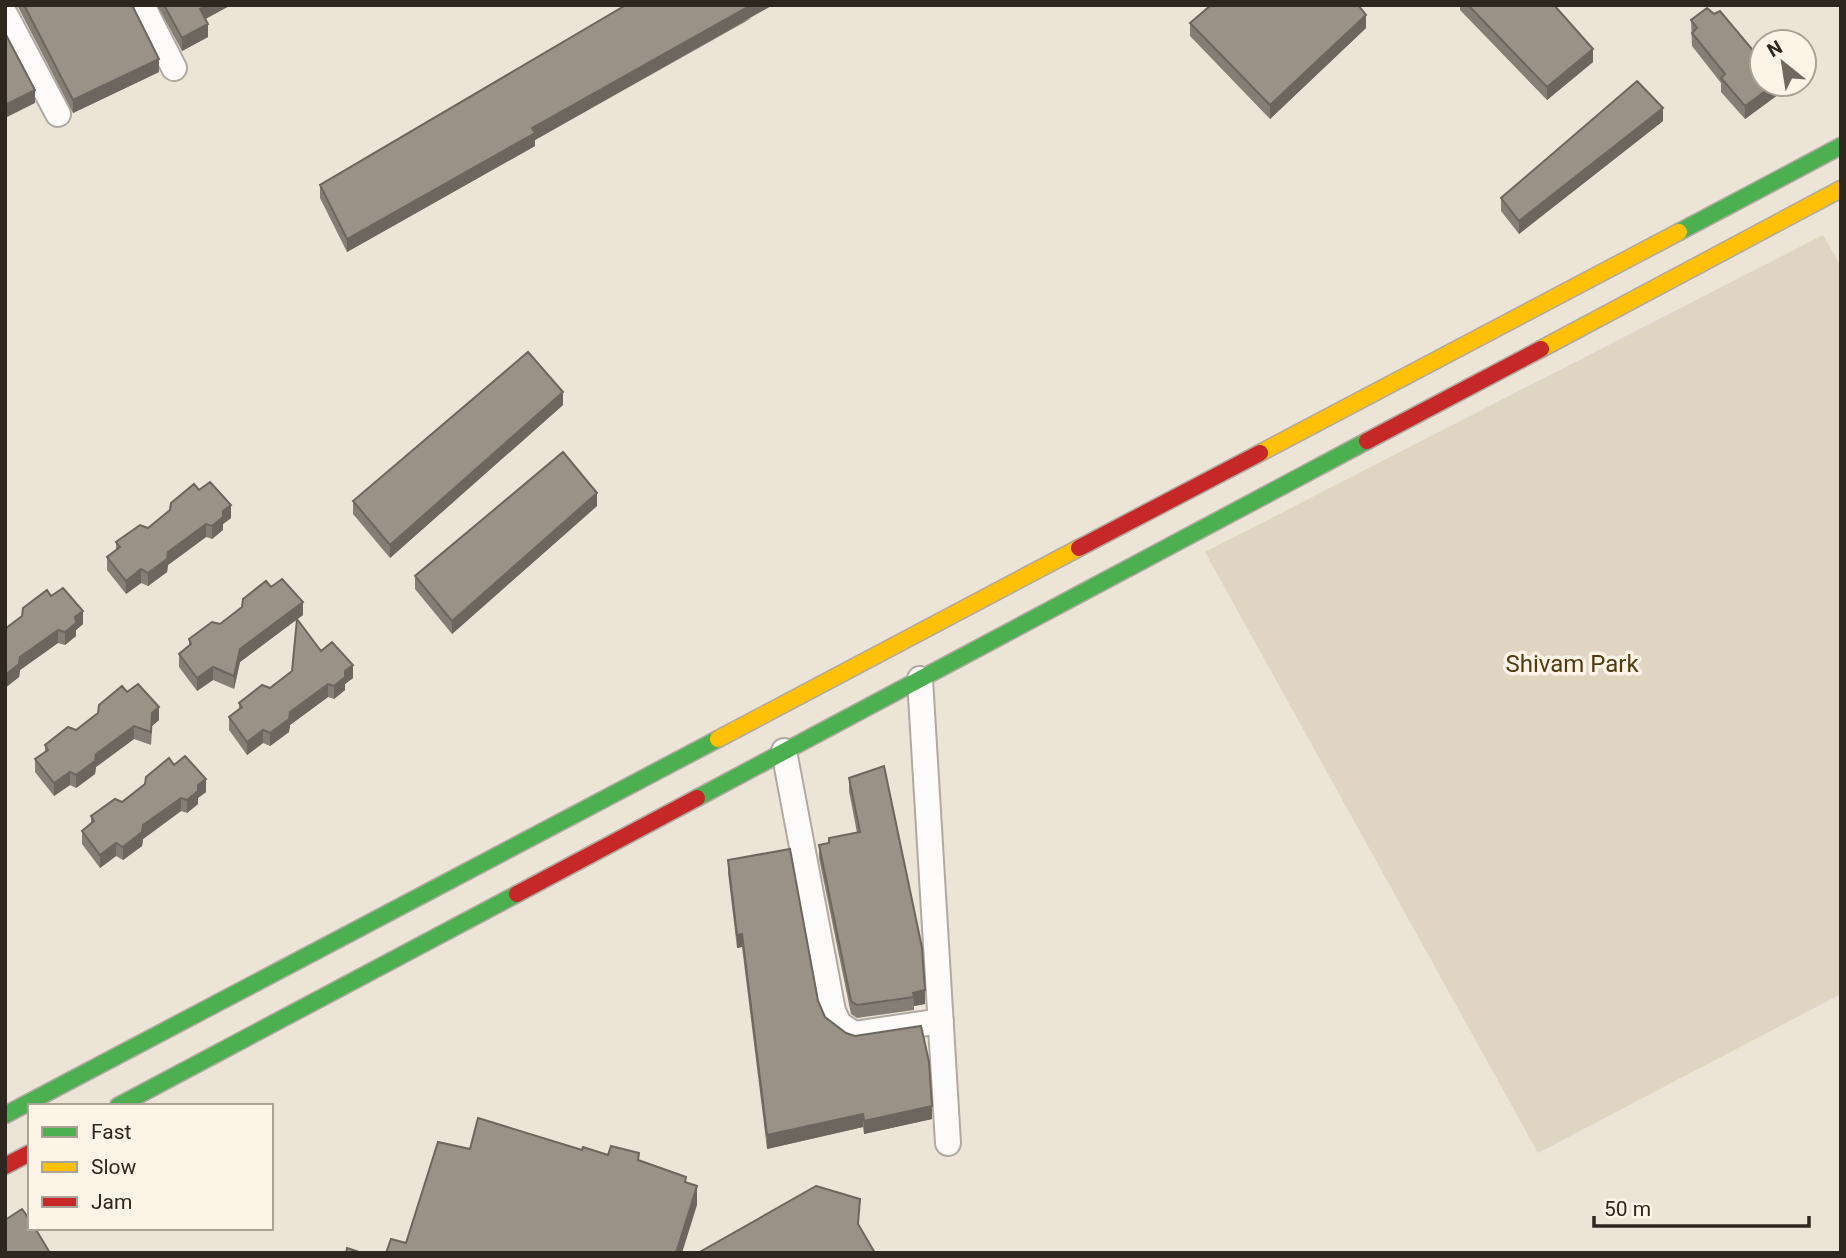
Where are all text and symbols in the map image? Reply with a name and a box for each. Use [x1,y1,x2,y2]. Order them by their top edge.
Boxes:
north arrow [1748,28,1818,98]
text: N [1763,35,1786,62]
park label: Shivam Park [1505,650,1639,678]
legend [28,1104,273,1230]
text: Fast [91,1120,132,1144]
text: Slow [91,1155,137,1179]
scale bar [1594,1184,1809,1228]
text: Jam [91,1190,132,1214]
text: 50 m [1604,1197,1651,1221]

